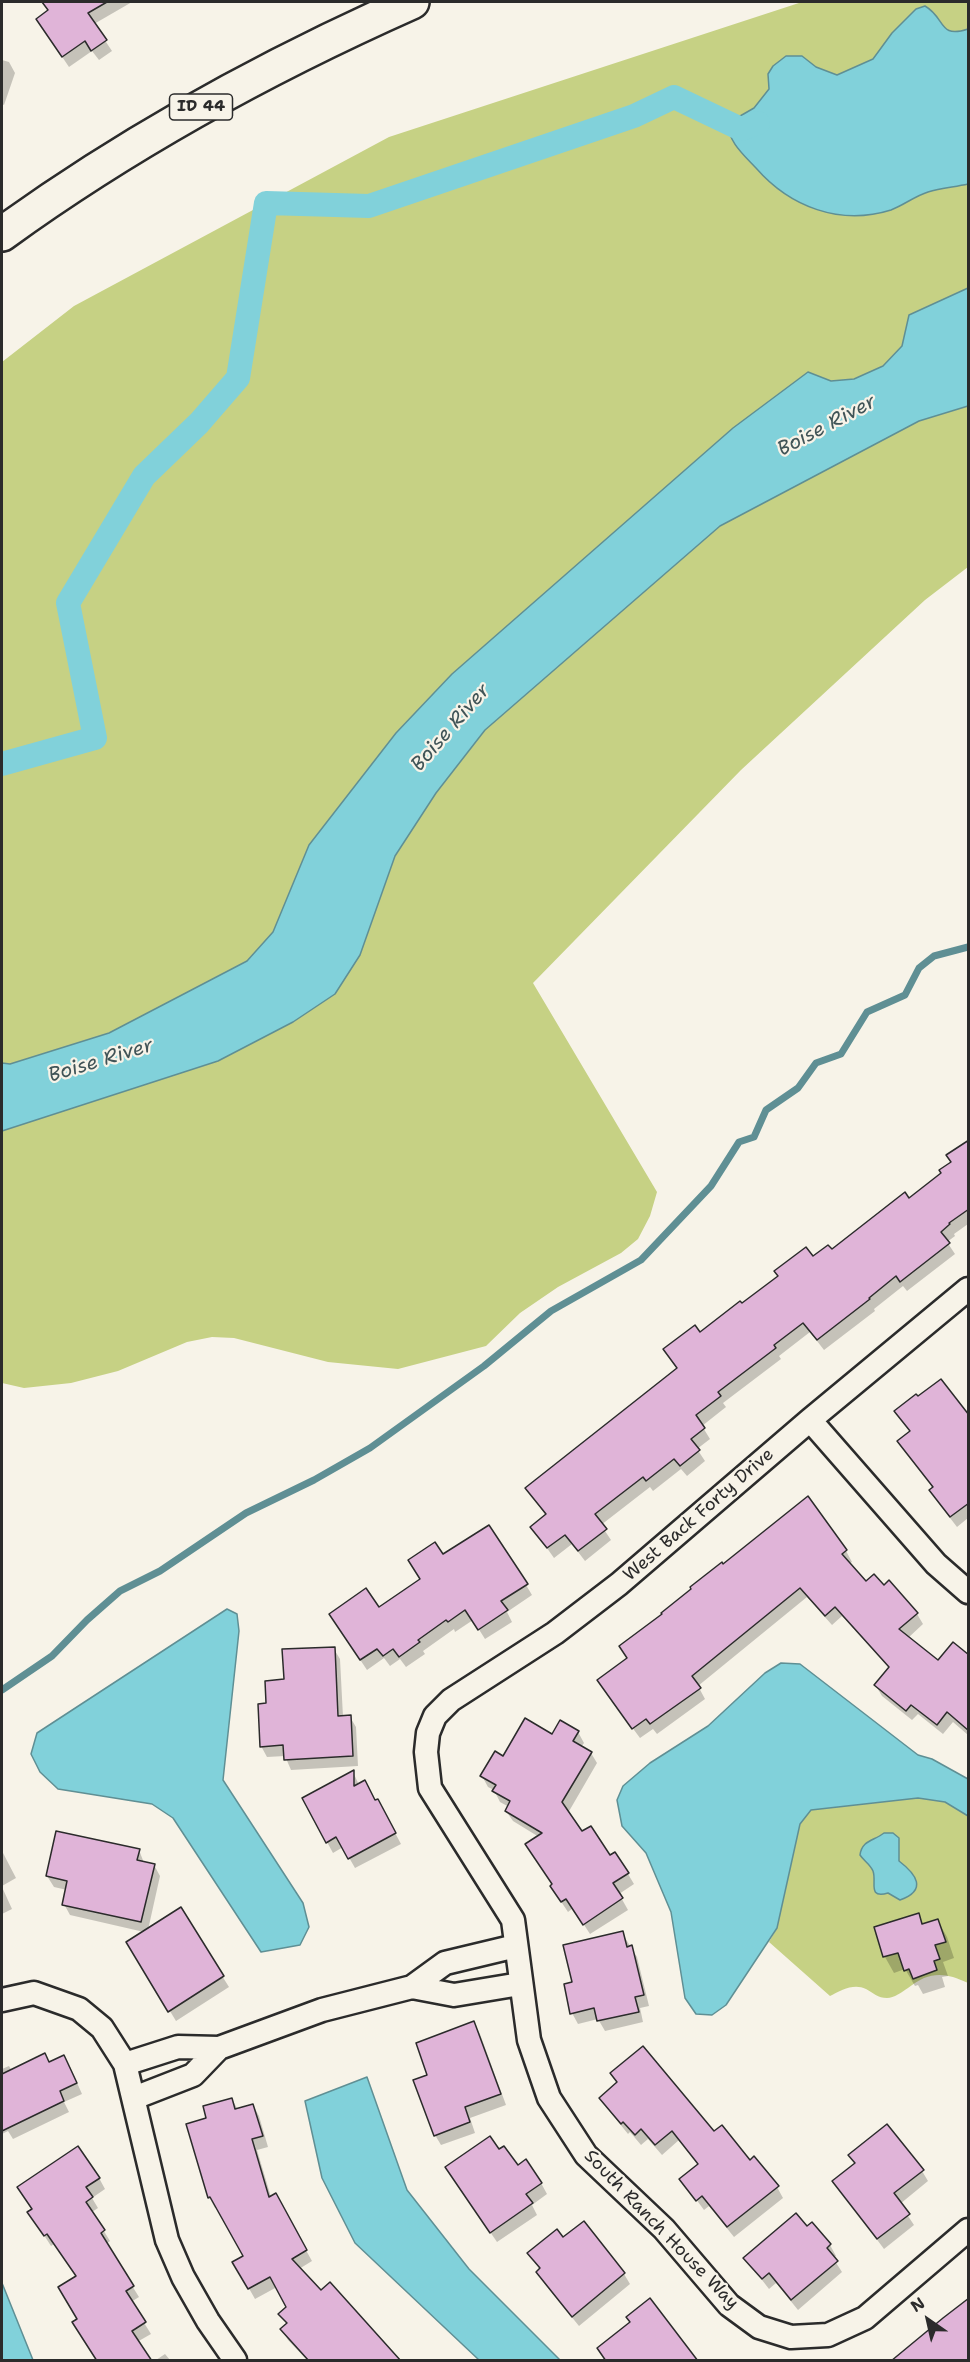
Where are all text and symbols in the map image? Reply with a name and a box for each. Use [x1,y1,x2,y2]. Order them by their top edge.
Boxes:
road number: ID 44 [170,94,232,120]
water label: Boise River [774,390,880,462]
water label: Boise River [406,679,496,777]
water label: Boise River [46,1034,156,1088]
street label: West Back Forty Drive [619,1444,779,1586]
street label: South Ranch House Way [579,2146,743,2314]
north arrow [898,2290,958,2350]
text: N [907,2292,929,2317]

